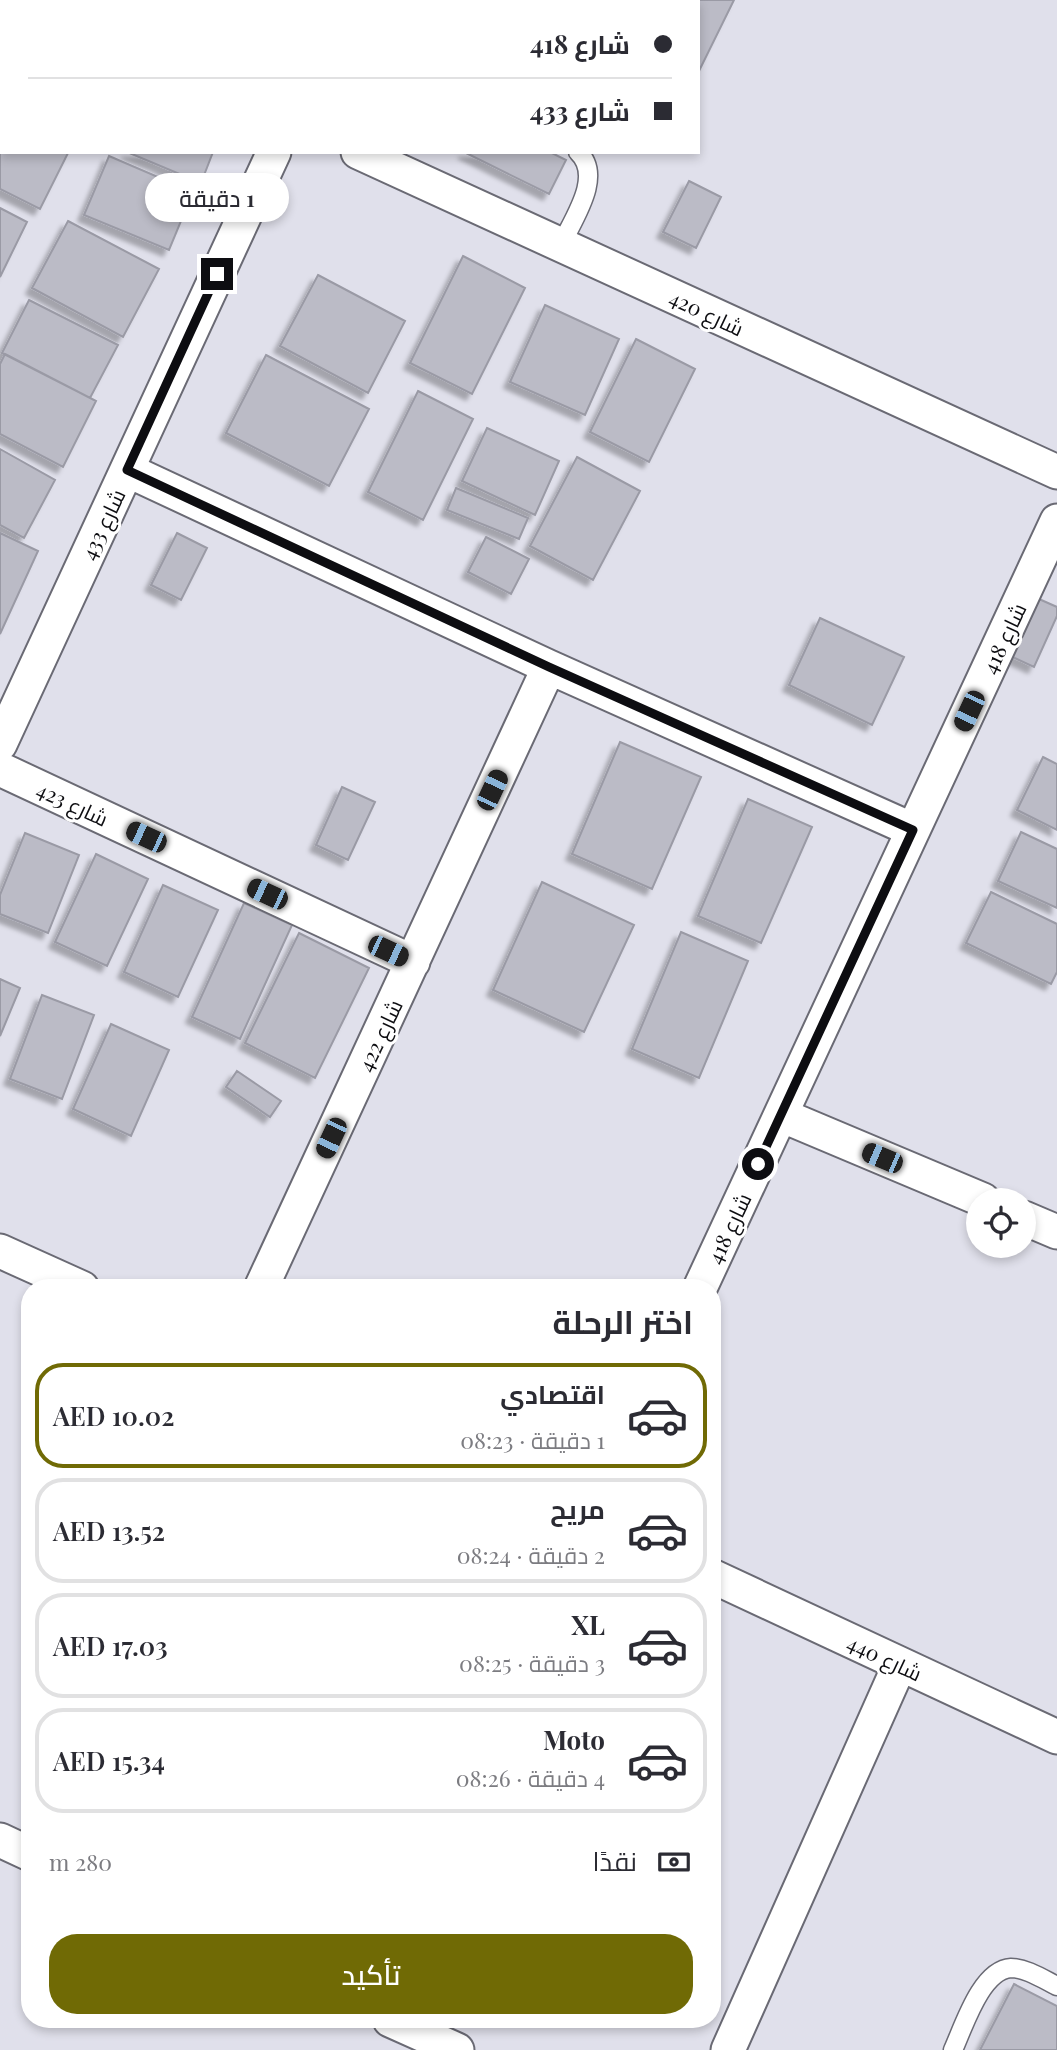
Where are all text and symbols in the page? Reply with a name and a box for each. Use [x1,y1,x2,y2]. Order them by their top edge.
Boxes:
text: شارع 418 [530,26,630,61]
text: شارع 433 [530,93,630,128]
callout: 1 دقيقة [145,173,289,222]
text: 1 دقيقة [179,182,255,213]
route end [201,258,233,290]
street label: شارع 420 [664,283,749,343]
street label: شارع 433 [73,484,132,565]
street label: شارع 418 [974,598,1033,679]
car [951,688,988,734]
car [474,767,511,813]
street label: شارع 423 [32,774,113,834]
car [123,819,170,855]
car [244,876,291,912]
car [365,933,412,969]
street label: شارع 422 [350,994,410,1076]
car [313,1115,350,1161]
car [859,1140,906,1176]
route start [742,1148,774,1180]
street label: شارع 418 [699,1188,758,1269]
map controls [966,1188,1036,1258]
button: locate [966,1188,1036,1258]
text: اختر الرحلة [553,1299,693,1342]
text: اقتصادي [500,1376,605,1411]
icon: car [626,1384,689,1447]
text: AED 10.02 [53,1398,174,1433]
text: 1 دقيقة · 08:23 [460,1424,605,1455]
text: مريح [550,1491,605,1526]
icon: car [626,1499,689,1562]
text: AED 13.52 [53,1513,165,1548]
text: 2 دقيقة · 08:24 [457,1539,605,1570]
text: XL [571,1607,605,1642]
icon: car [626,1614,689,1677]
text: AED 17.03 [53,1628,168,1663]
street label: شارع 440 [842,1628,927,1688]
text: 3 دقيقة · 08:25 [459,1647,605,1678]
text: Moto [543,1722,605,1757]
icon: car [626,1729,689,1792]
text: AED 15.34 [53,1743,165,1778]
text: 4 دقيقة · 08:26 [456,1762,605,1793]
text: نقدًا [593,1843,637,1878]
icon: cash [655,1843,693,1881]
text: 280 m [49,1846,112,1877]
button: تأكيد [49,1934,693,2014]

